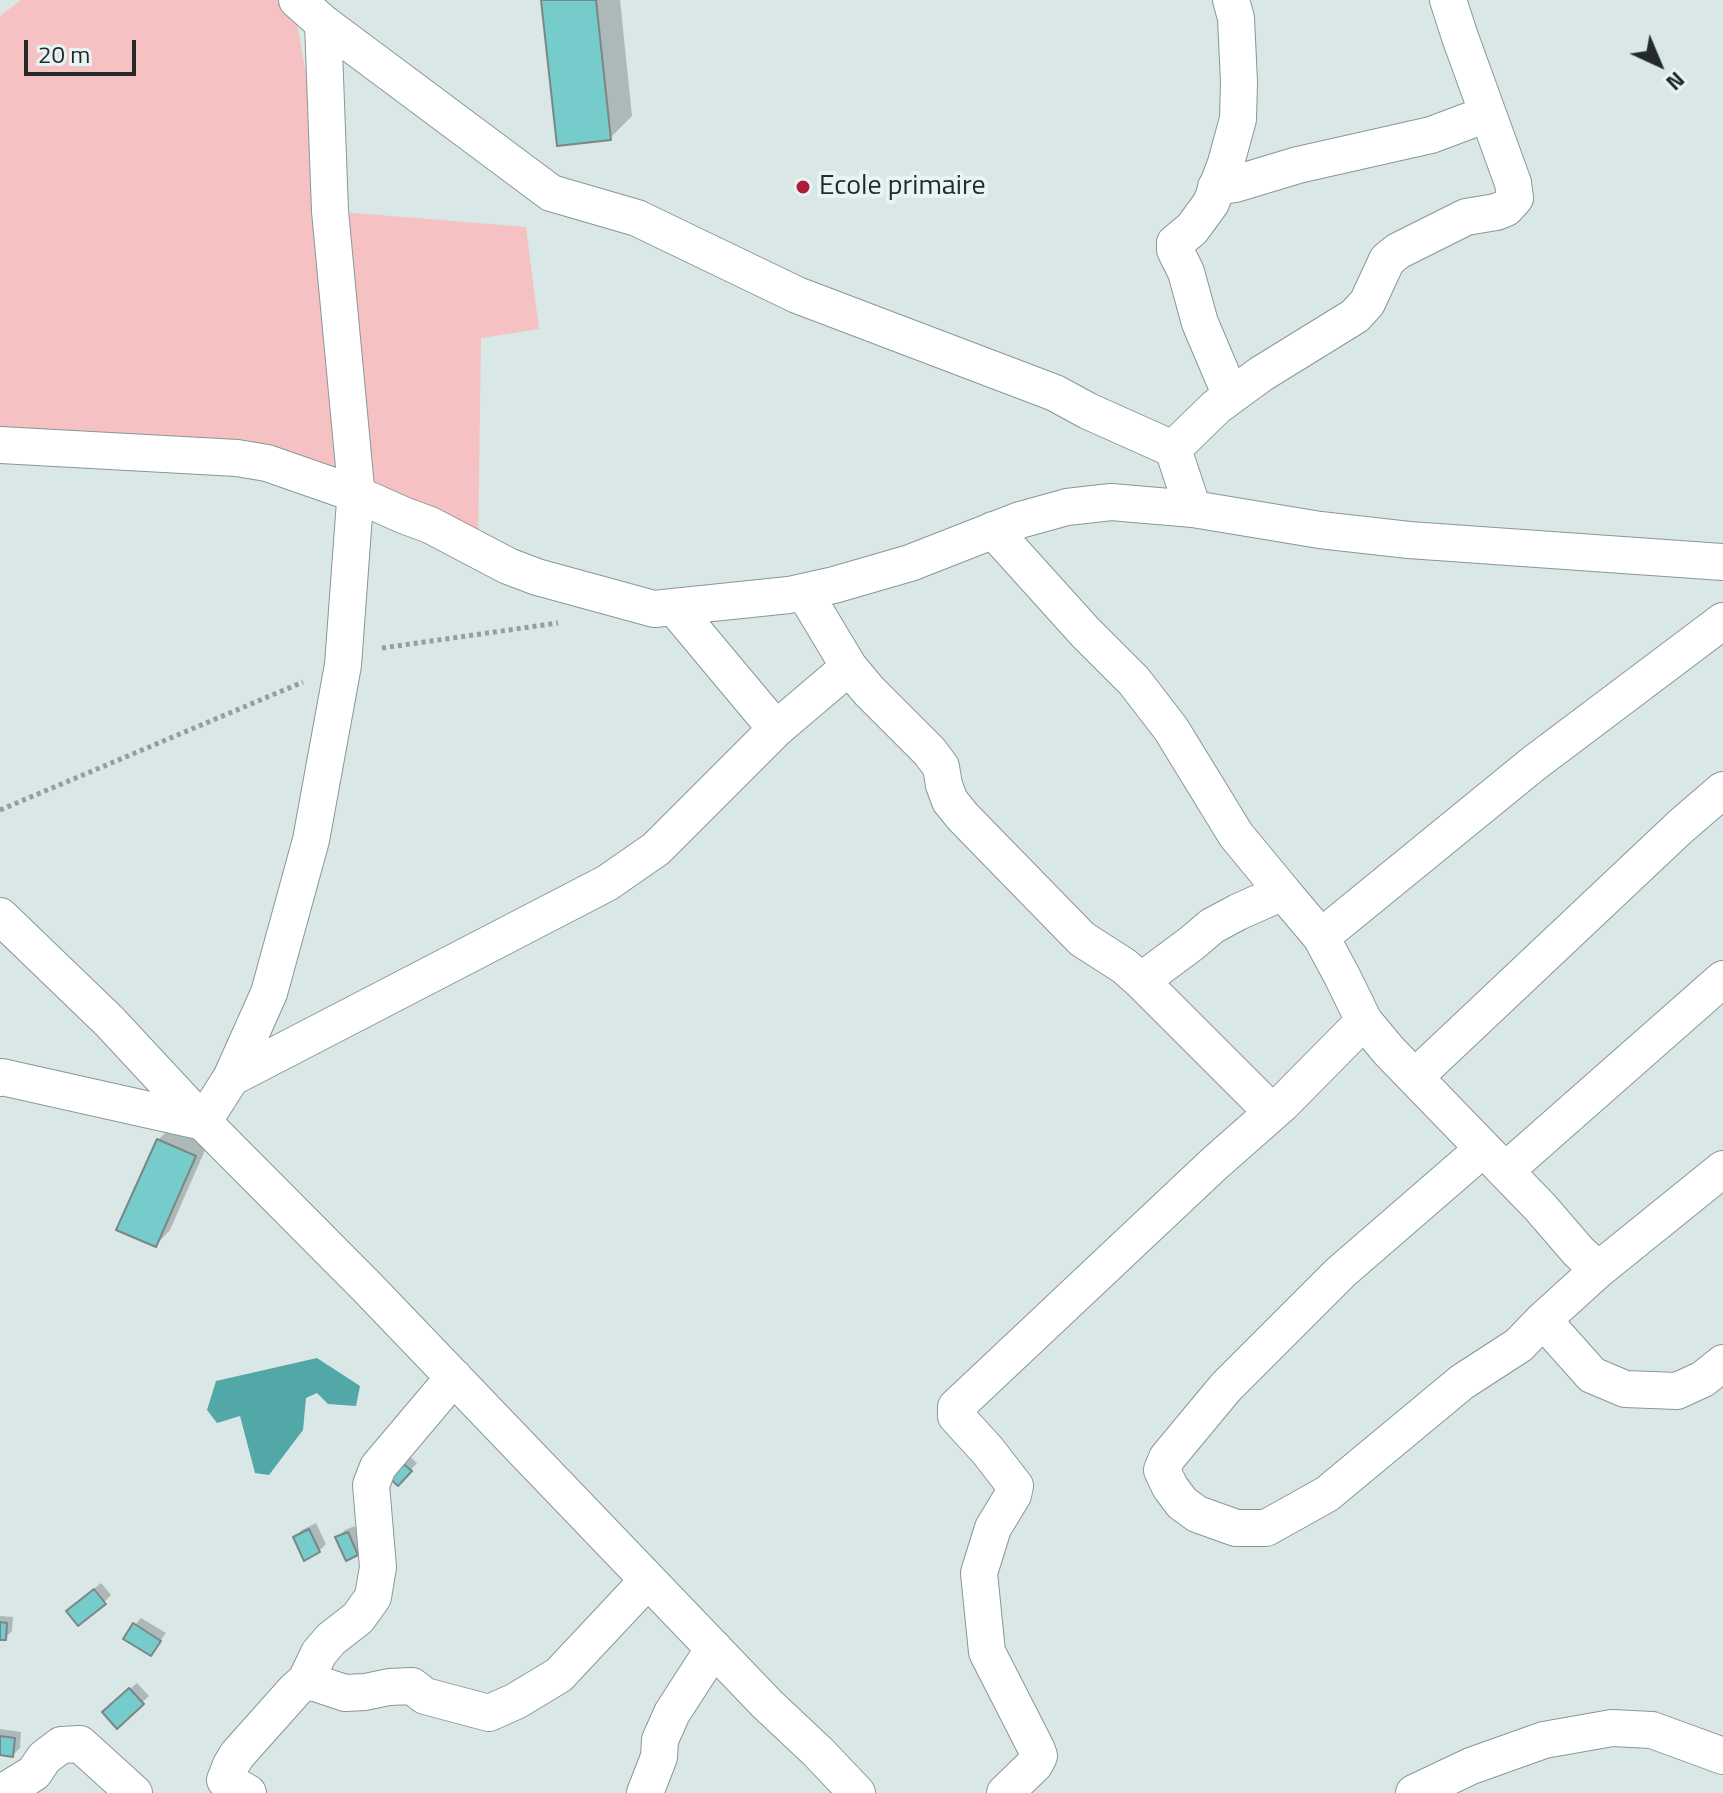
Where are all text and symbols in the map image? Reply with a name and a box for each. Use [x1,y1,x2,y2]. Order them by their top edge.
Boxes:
scale bar [28,24,140,74]
north arrow [1619,24,1699,104]
text: 20 m [38,36,90,72]
text: N [1658,64,1693,99]
place label: Ecole primaire [819,170,986,204]
marker: Ecole primaire [794,178,812,196]

